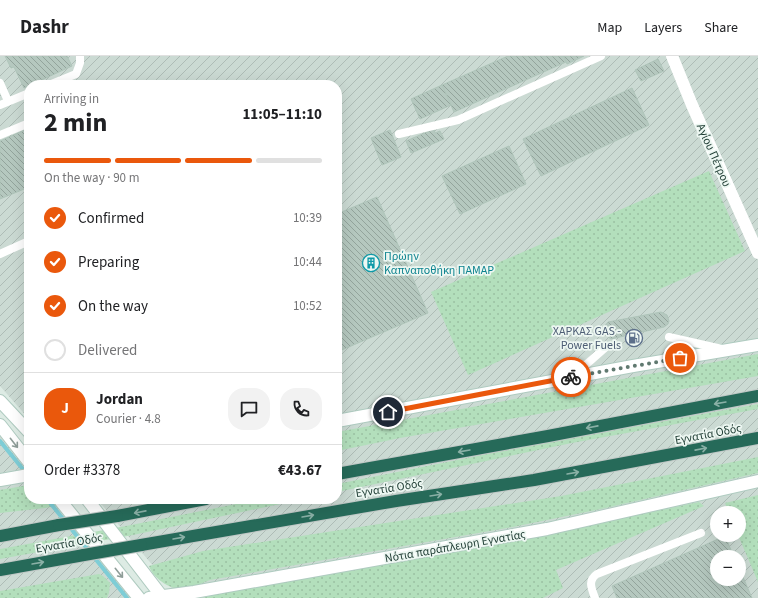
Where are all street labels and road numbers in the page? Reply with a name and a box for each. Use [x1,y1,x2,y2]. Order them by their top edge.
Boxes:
street label: Αγίου Πέτρου [692,121,735,190]
street label: Εγνατία Οδός [673,420,743,449]
street label: Εγνατία Οδός [354,475,424,502]
street label: Νότια παράπλευρη Εγνατίας [383,526,527,567]
street label: Εγνατία Οδός [34,529,104,558]

